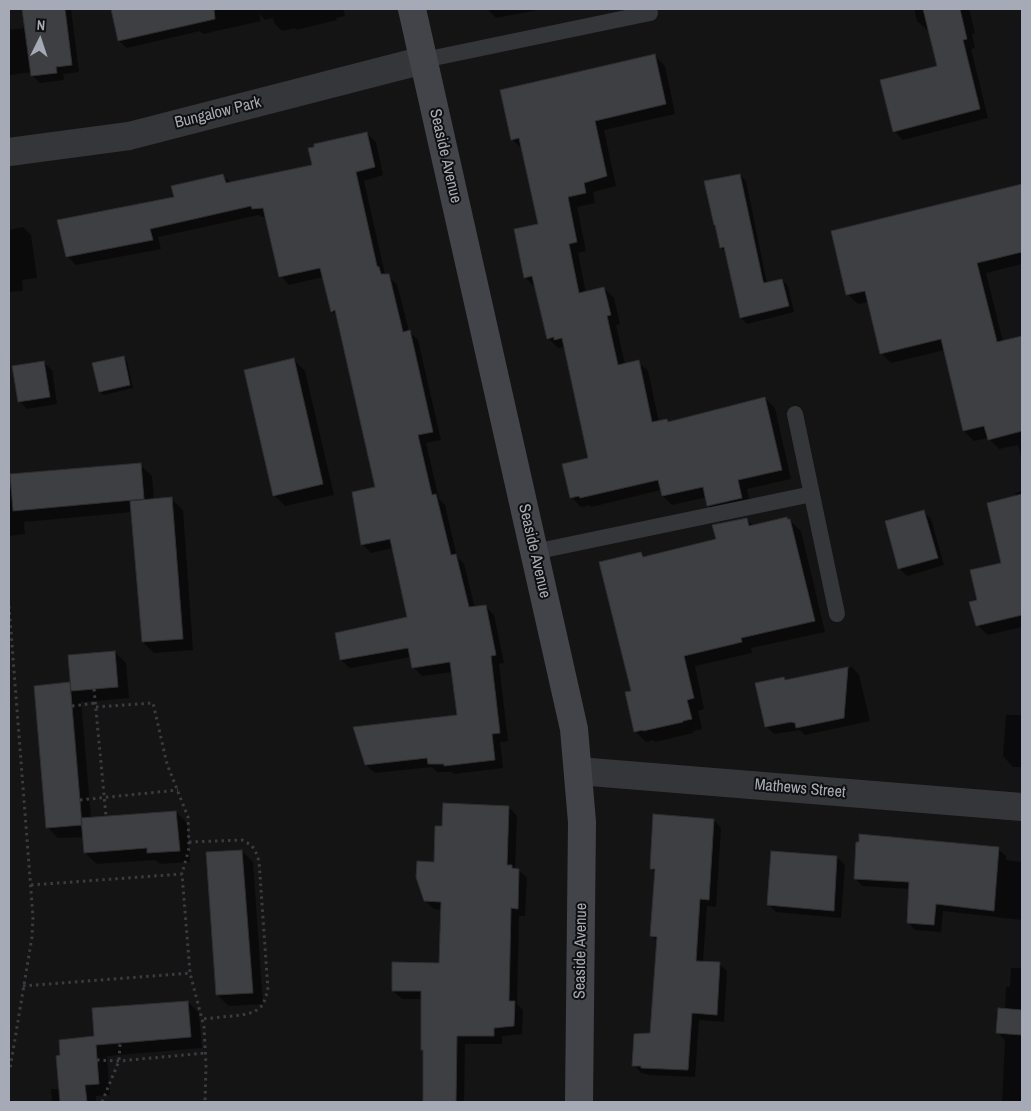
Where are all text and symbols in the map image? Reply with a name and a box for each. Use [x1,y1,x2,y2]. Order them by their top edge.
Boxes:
north arrow [15,15,65,65]
text: N [36,16,46,34]
street label: Bungalow Park [173,93,263,133]
street label: Seaside Avenue [425,107,465,205]
street label: Seaside Avenue [514,502,554,600]
street label: Mathews Street [754,775,846,803]
street label: Seaside Avenue [571,903,591,999]

